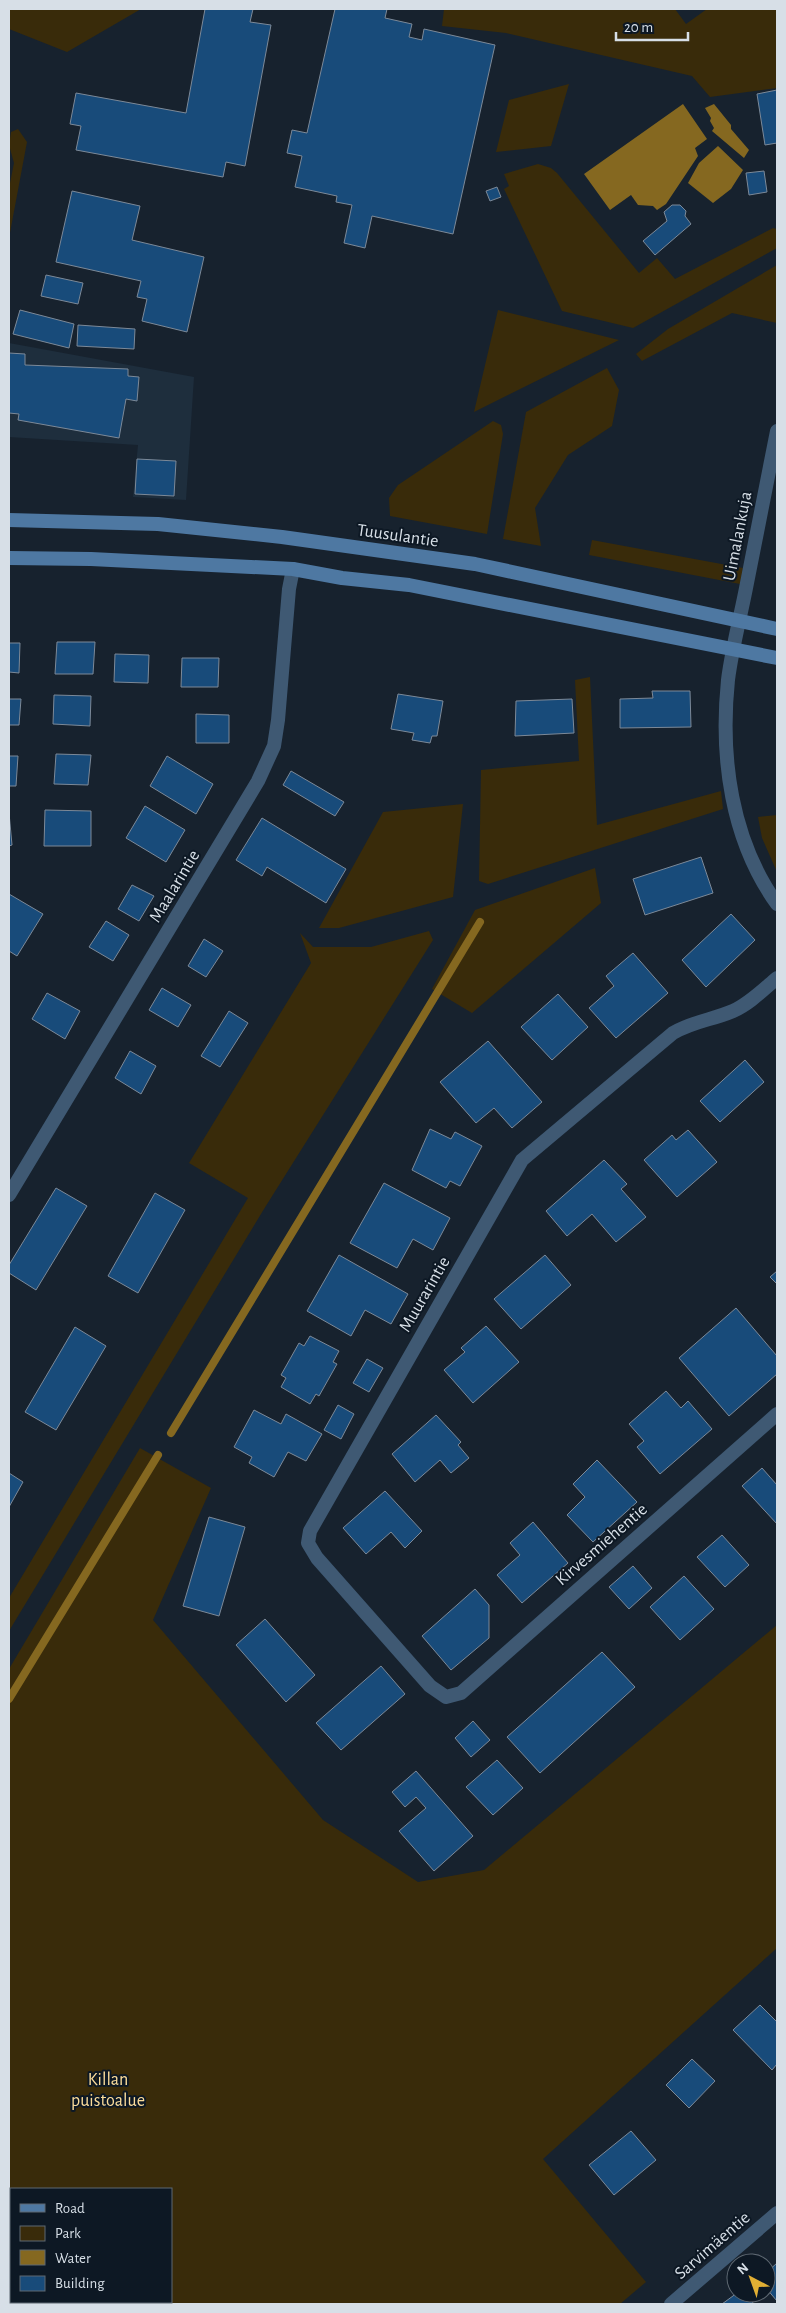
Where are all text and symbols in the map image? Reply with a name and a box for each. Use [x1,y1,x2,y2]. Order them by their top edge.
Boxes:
scale bar [616,10,688,42]
text: 20 m [624,20,653,35]
street label: Uimalankuja [720,490,755,582]
street label: Tuusulantie [356,521,440,551]
street label: Maalarintie [146,847,203,926]
street label: Muurarintie [396,1254,454,1335]
street label: Kirvesmiehentie [552,1500,651,1589]
park label: Killan puistoalue [71,2071,145,2110]
legend [10,2188,172,2303]
text: Road [55,2201,85,2216]
street label: Sarvimäentie [672,2208,754,2283]
text: Park [55,2226,81,2241]
text: Water [55,2251,91,2266]
north arrow [726,2253,776,2303]
text: N [735,2260,751,2277]
text: Building [55,2276,105,2291]

